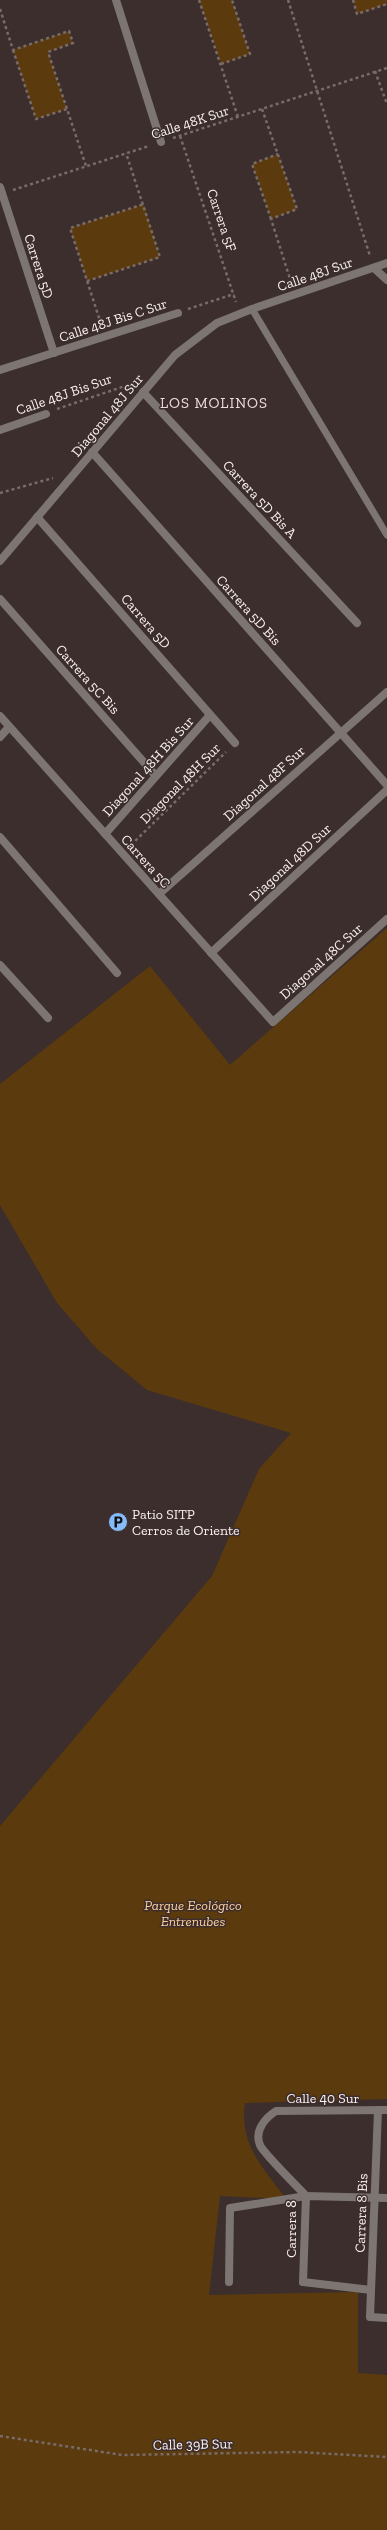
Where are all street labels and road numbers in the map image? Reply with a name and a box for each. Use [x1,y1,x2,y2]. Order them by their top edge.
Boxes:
street label: Calle 48K Sur [149,102,232,143]
street label: Carrera 5F [203,187,240,254]
street label: Carrera 5D [20,232,57,301]
street label: Calle 48J Sur [275,254,355,295]
street label: Calle 48J Bis C Sur [57,295,170,346]
street label: Calle 48J Bis Sur [14,370,115,419]
street label: Diagonal 48J Sur [68,370,147,460]
street label: Carrera 5D Bis A [219,457,301,543]
street label: Carrera 5D Bis [213,572,285,649]
street label: Carrera 5D [117,590,174,652]
street label: Carrera 5C Bis [52,641,123,718]
street label: Diagonal 48H Bis Sur [99,713,198,820]
street label: Diagonal 48H Sur [136,739,224,827]
street label: Diagonal 48F Sur [220,742,309,825]
street label: Diagonal 48D Sur [246,820,335,905]
street label: Carrera 5C [117,831,174,892]
street label: Diagonal 48C Sur [276,920,366,1003]
street label: Calle 40 Sur [287,2090,360,2107]
street label: Carrera 8 Bis [352,2173,371,2253]
street label: Carrera 8 [283,2200,300,2258]
street label: Calle 39B Sur [153,2435,233,2454]

